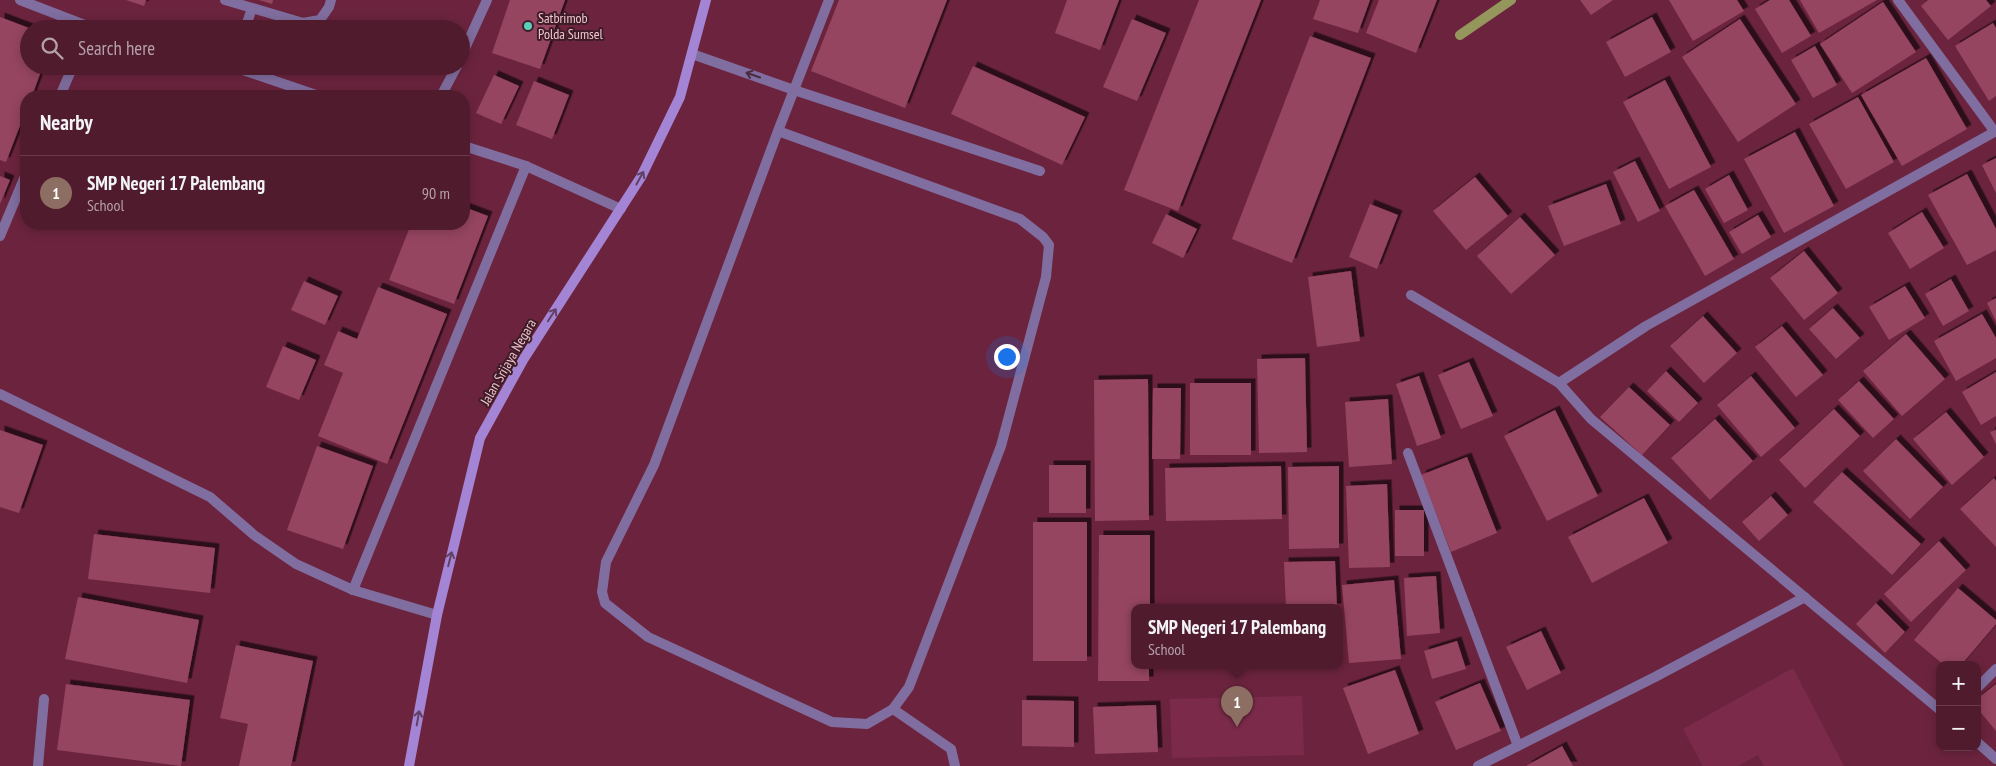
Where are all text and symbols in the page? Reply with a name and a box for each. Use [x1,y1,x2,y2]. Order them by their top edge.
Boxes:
place label: Satbrimob Polda Sumsel [538,9,604,43]
search box [20,20,470,75]
marker: Satbrimob Polda Sumsel [522,20,534,32]
icon: search [38,34,66,62]
text: Search here [78,36,155,60]
one-way arrow [745,70,761,80]
text: Nearby [40,109,93,136]
text: SMP Negeri 17 Palembang [87,171,265,195]
one-way arrow [635,171,645,185]
text: 1 [52,183,60,203]
text: 90 m [422,183,450,203]
text: School [87,195,124,215]
one-way arrow [548,308,558,322]
street label: Jalan Srijaya Negara [476,316,540,409]
your location [994,344,1020,370]
one-way arrow [446,551,456,567]
popup [1131,604,1343,669]
text: SMP Negeri 17 Palembang [1148,615,1326,639]
text: School [1148,639,1185,659]
map controls [1936,661,1981,751]
button: + [1936,661,1981,706]
pin: 1 [1221,686,1253,727]
button: − [1936,706,1981,751]
one-way arrow [413,710,423,726]

